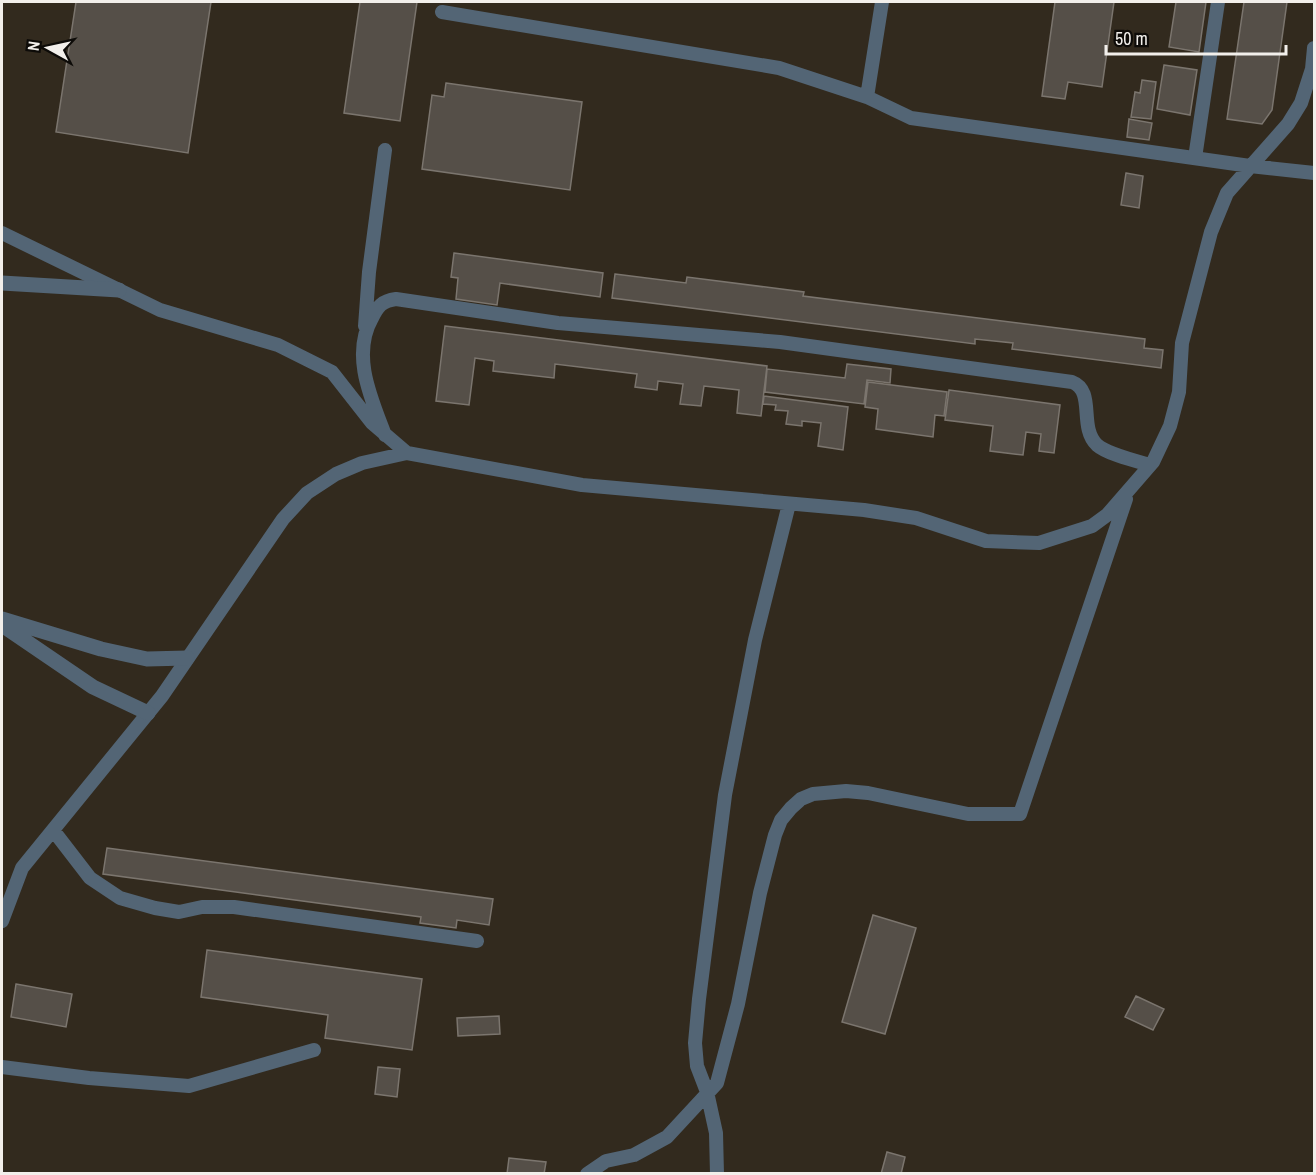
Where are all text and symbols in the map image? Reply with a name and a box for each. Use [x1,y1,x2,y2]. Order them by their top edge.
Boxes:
north arrow [18,18,78,78]
scale bar [1106,18,1286,56]
text: 50 m [1115,26,1148,51]
text: N [22,40,45,52]

